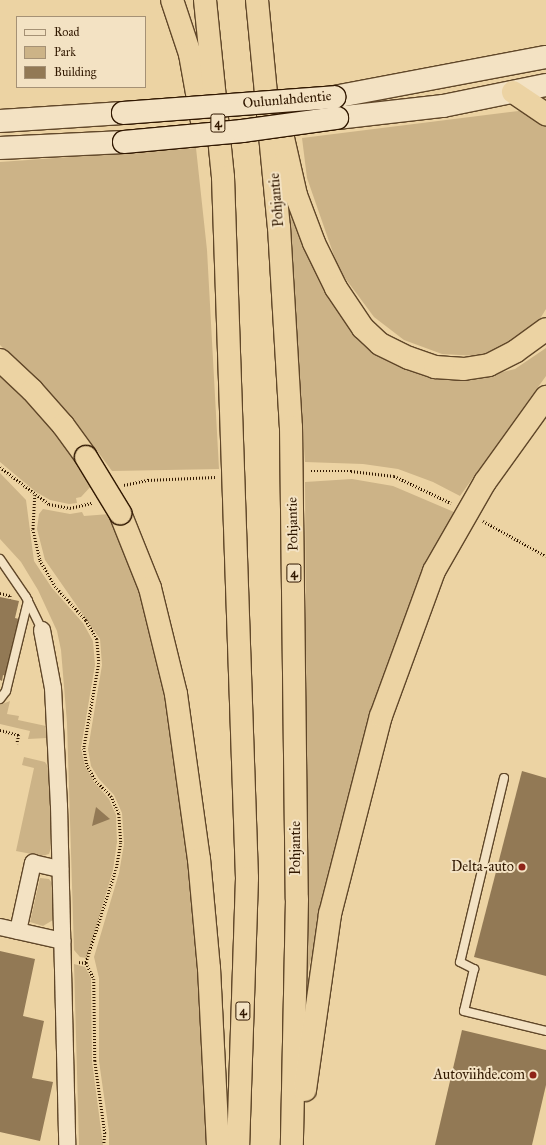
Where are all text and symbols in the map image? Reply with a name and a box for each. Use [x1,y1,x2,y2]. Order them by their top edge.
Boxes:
legend [16,16,146,88]
text: Road [54,25,80,39]
text: Park [54,45,76,59]
text: Building [54,65,96,79]
street label: Oulunlahdentie [242,88,332,112]
road number: 4 [210,112,226,134]
street label: Pohjantie [266,172,288,228]
street label: Pohjantie [284,497,302,551]
road number: 4 [286,562,302,584]
street label: Pohjantie [288,821,304,875]
place label: Delta-auto [451,859,514,875]
marker: Delta-auto [517,862,527,872]
road number: 4 [235,1000,251,1022]
place label: Autoviihde.com [433,1067,525,1083]
marker: Autoviihde.com [528,1070,538,1080]

